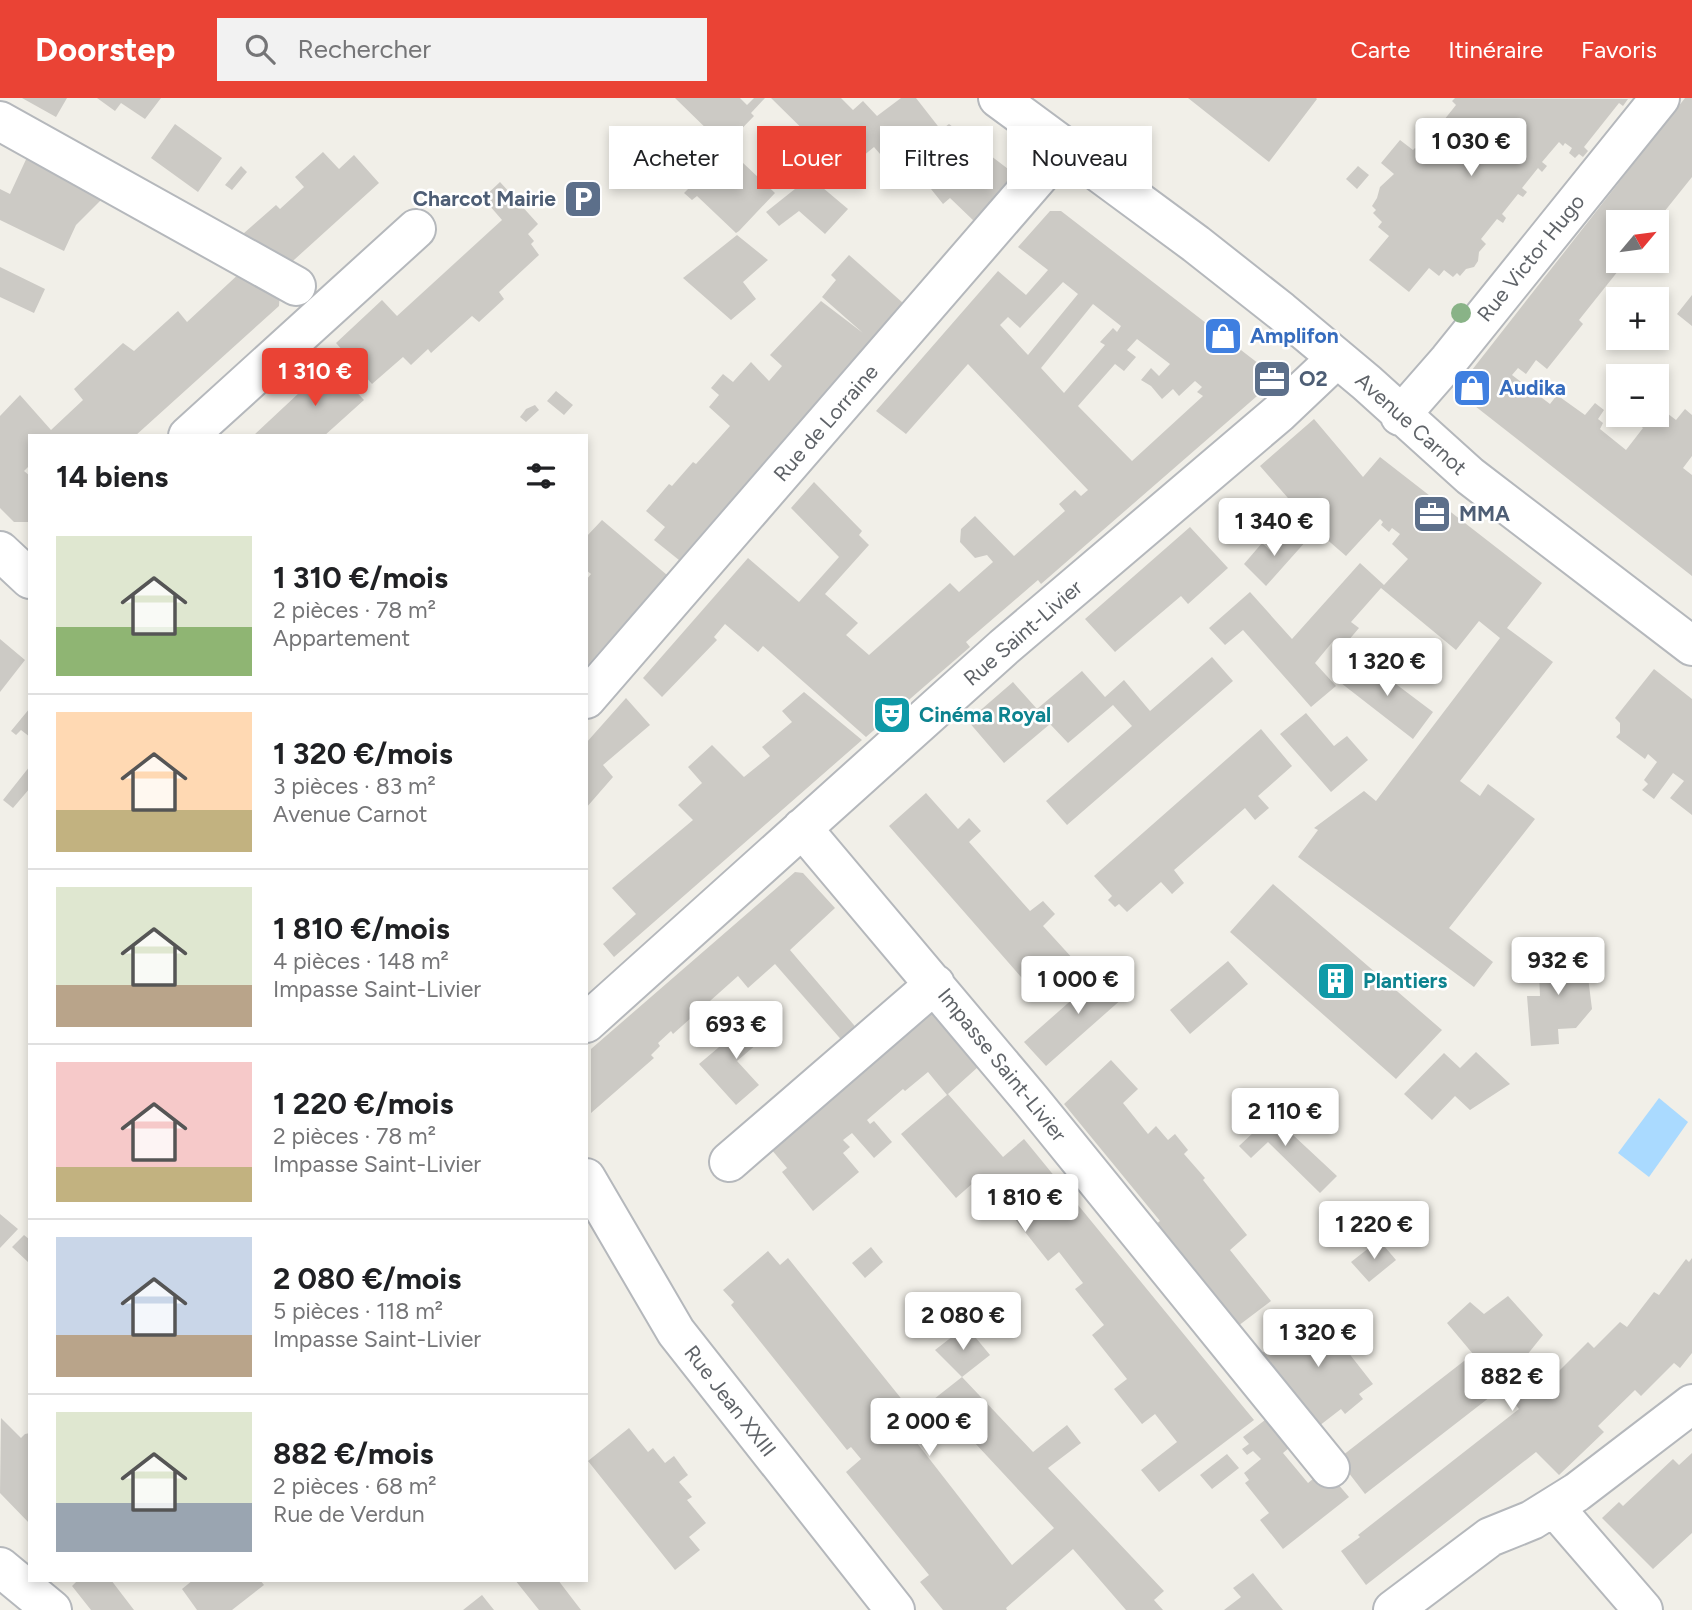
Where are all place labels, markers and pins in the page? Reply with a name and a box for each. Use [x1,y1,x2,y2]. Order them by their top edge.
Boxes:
pin: 1 030 € [1406,118,1536,178]
parking icon: Charcot Mairie [562,178,604,220]
place label: Charcot Mairie [413,186,556,211]
shop icon: Amplifon [1202,315,1244,357]
place label: Amplifon [1250,323,1339,348]
pin: 1 310 € [250,348,380,408]
office icon: O2 [1251,358,1293,400]
place label: O2 [1299,366,1328,391]
shop icon: Audika [1451,367,1493,409]
place label: Audika [1499,375,1566,400]
office icon: MMA [1411,493,1453,535]
pin: 1 340 € [1209,498,1339,558]
place label: MMA [1459,501,1510,526]
pin: 1 320 € [1322,638,1452,698]
theatre icon: Cinéma Royal [871,694,913,736]
place label: Cinéma Royal [919,702,1051,727]
pin: 932 € [1509,937,1607,997]
pin: 1 000 € [1013,956,1143,1016]
building icon: Plantiers [1315,960,1357,1002]
place label: Plantiers [1363,968,1447,993]
pin: 693 € [687,1002,785,1061]
pin: 2 110 € [1220,1088,1350,1148]
pin: 1 810 € [960,1174,1090,1234]
pin: 1 220 € [1309,1202,1439,1261]
pin: 2 080 € [898,1292,1028,1352]
pin: 1 320 € [1253,1310,1383,1369]
pin: 882 € [1463,1354,1561,1413]
pin: 2 000 € [864,1398,994,1458]

